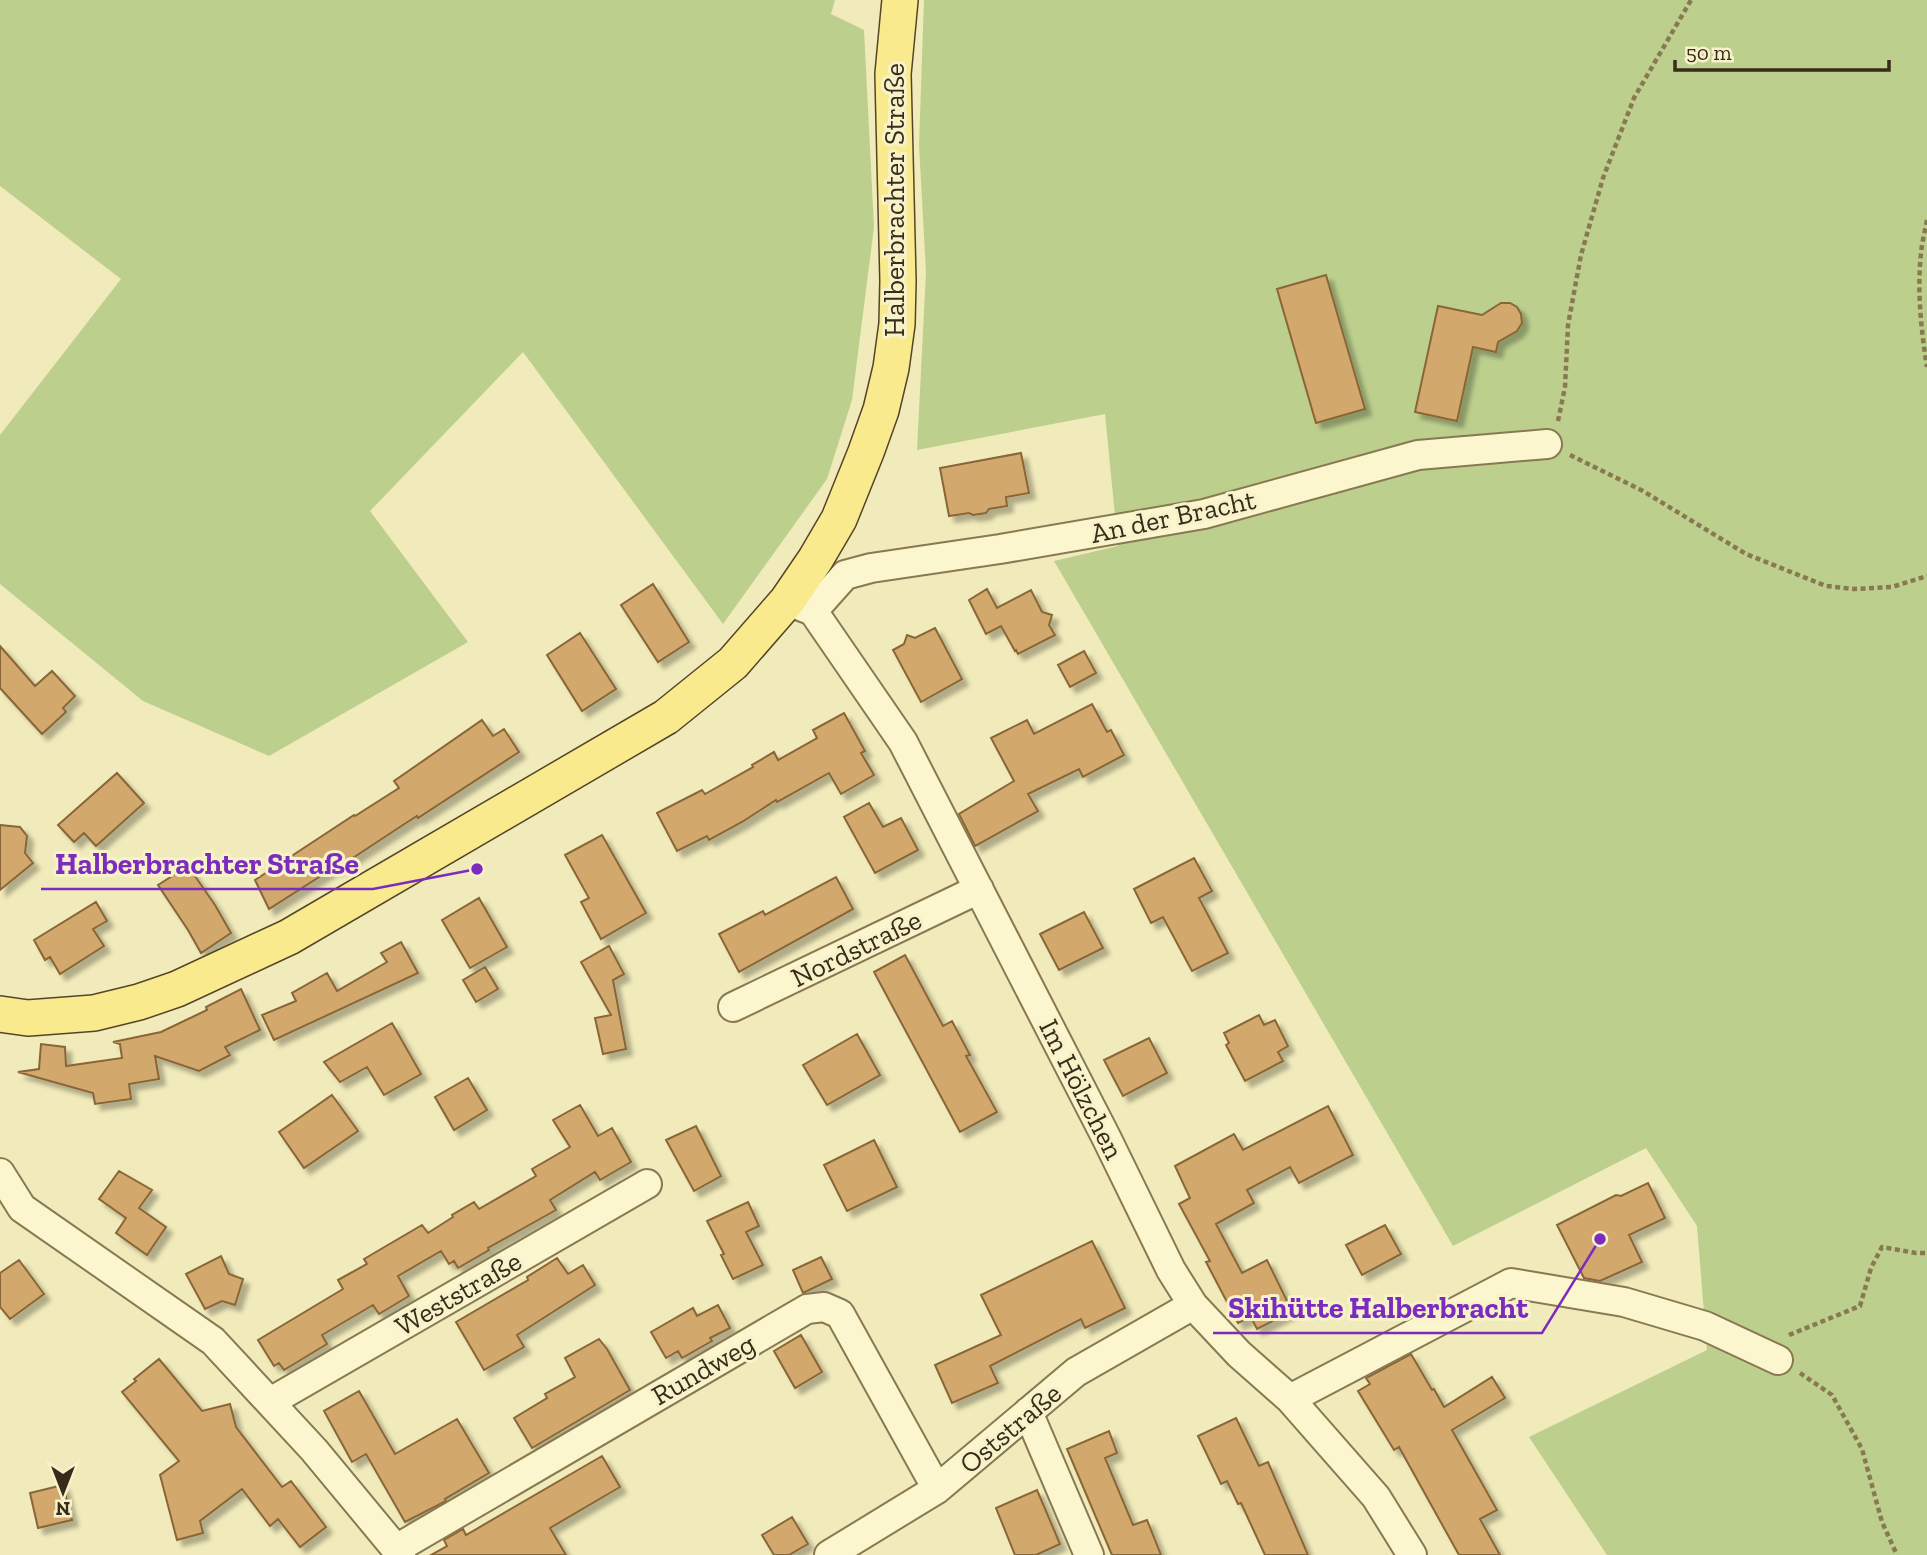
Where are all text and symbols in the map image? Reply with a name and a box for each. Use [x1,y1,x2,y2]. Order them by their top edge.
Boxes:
scale bar [1675,28,1888,72]
text: 50 m [1686,40,1732,65]
street label: Halberbrachter Straße [878,63,911,337]
street label: An der Bracht [1088,483,1259,550]
callout: Halberbrachter Straße [41,838,373,889]
text: Halberbrachter Straße [55,846,359,882]
street label: Nordstraße [786,903,927,994]
street label: Im Hölzchen [1032,1014,1131,1165]
street label: Weststraße [389,1244,527,1343]
callout: Skihütte Halberbracht [1213,1282,1542,1333]
text: Skihütte Halberbracht [1228,1290,1529,1326]
street label: Rundweg [646,1327,761,1412]
street label: Oststraße [953,1376,1068,1480]
north arrow [28,1457,98,1527]
text: N [56,1497,70,1520]

